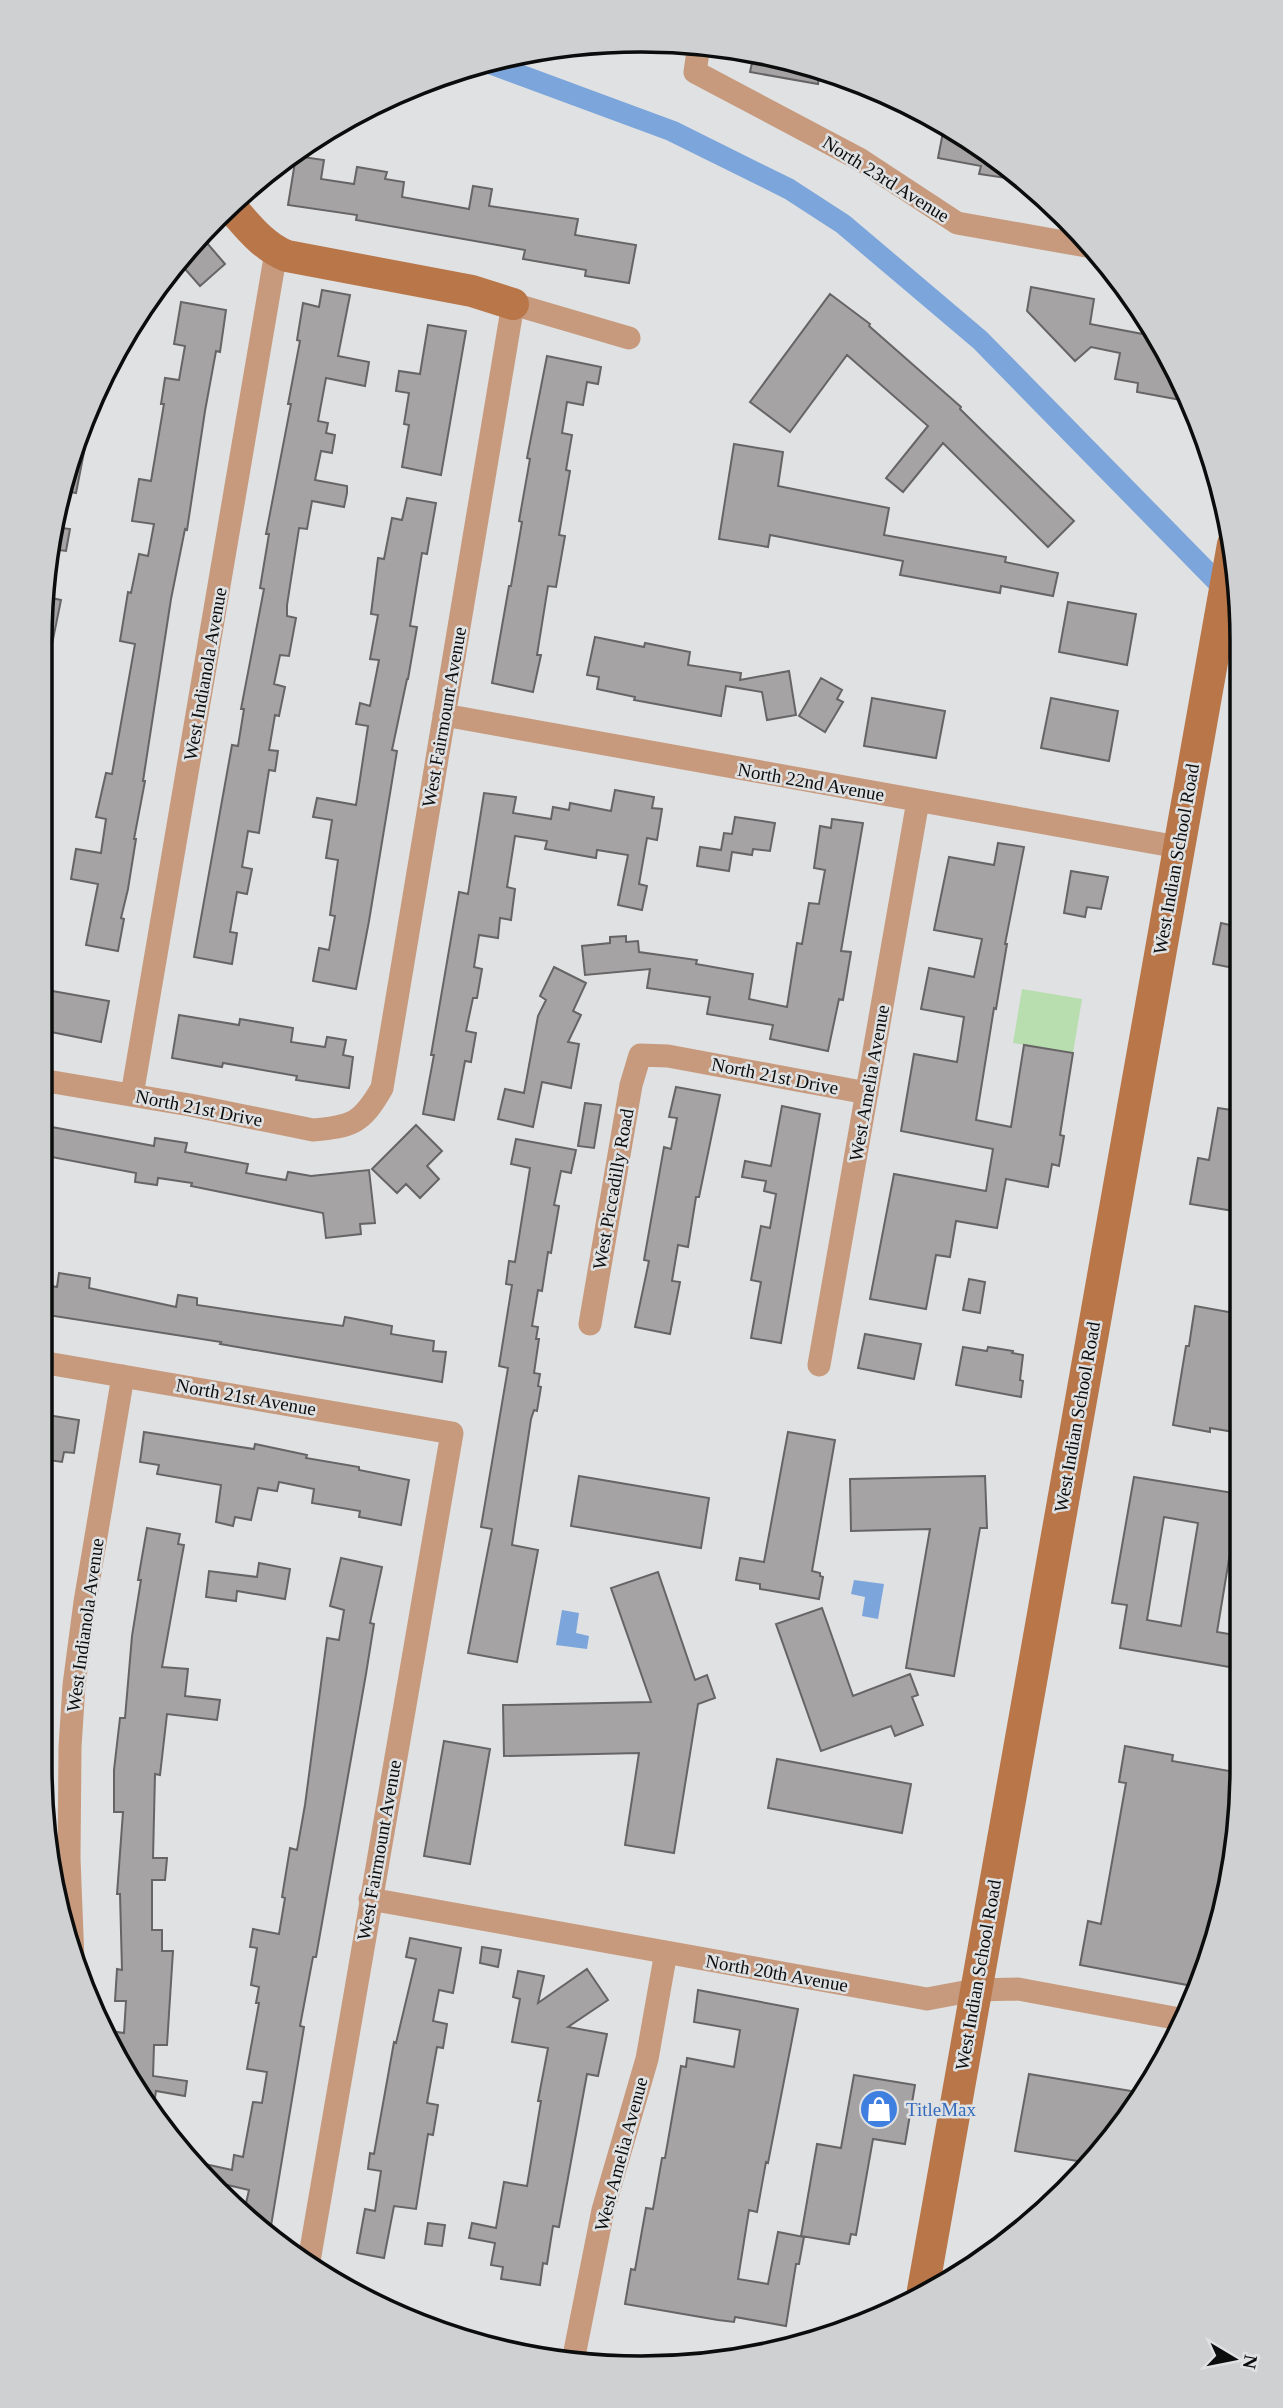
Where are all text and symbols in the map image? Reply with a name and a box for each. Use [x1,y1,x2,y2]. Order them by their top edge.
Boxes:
street label: North 23rd Avenue [819,132,953,226]
street label: West Indianola Avenue [179,586,231,762]
street label: West Fairmount Avenue [418,625,470,809]
street label: North 22nd Avenue [736,759,886,805]
street label: West Indian School Road [1149,762,1203,956]
street label: West Amelia Avenue [845,1003,893,1163]
street label: North 21st Drive [710,1053,840,1099]
street label: North 21st Drive [134,1085,264,1131]
street label: West Piccadilly Road [588,1106,638,1271]
street label: West Indian School Road [1050,1320,1104,1514]
street label: North 21st Avenue [174,1374,318,1420]
street label: West Indianola Avenue [62,1537,108,1713]
street label: West Fairmount Avenue [353,1758,405,1942]
street label: West Indian School Road [951,1878,1005,2072]
street label: North 20th Avenue [704,1950,850,1996]
street label: West Amelia Avenue [590,2075,652,2233]
shop icon: TitleMax [858,2088,900,2130]
place label: TitleMax [906,2099,977,2120]
north arrow [1199,2324,1269,2394]
text: N [1239,2353,1262,2371]

